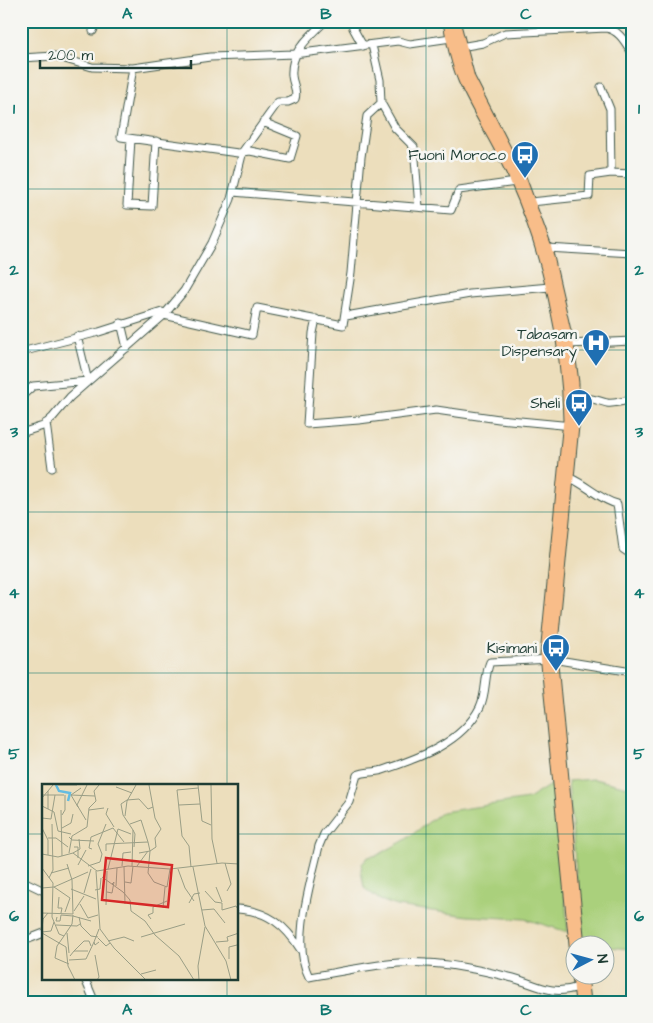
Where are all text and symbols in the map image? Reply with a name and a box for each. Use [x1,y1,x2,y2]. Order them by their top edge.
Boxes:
text: A [122,3,133,25]
text: B [320,3,332,25]
text: C [520,3,532,25]
scale bar [40,38,191,70]
text: 200 m [48,45,94,66]
text: 1 [13,98,16,120]
text: 1 [638,98,641,120]
bus stop icon: Fuoni Moroco [510,140,540,179]
place label: Fuoni Moroco [408,145,507,166]
text: 2 [8,259,19,281]
text: 2 [633,259,644,281]
place label: Tabasam Dispensary [502,324,577,363]
hospital icon: Tabasam Dispensary [581,328,611,367]
bus stop icon: Sheli [564,388,594,427]
place label: Sheli [530,393,561,414]
text: 3 [9,421,19,443]
text: 3 [634,421,644,443]
text: 4 [9,582,20,604]
text: 4 [634,582,645,604]
bus stop icon: Kisimani [541,633,571,672]
place label: Kisimani [487,638,538,659]
text: 5 [8,743,20,765]
text: 5 [633,743,645,765]
inset map [42,784,239,980]
text: 6 [9,905,19,927]
text: 6 [634,905,644,927]
north arrow [566,936,616,986]
text: N [592,953,612,964]
text: A [122,999,133,1021]
text: B [320,999,332,1021]
text: C [520,999,532,1021]

